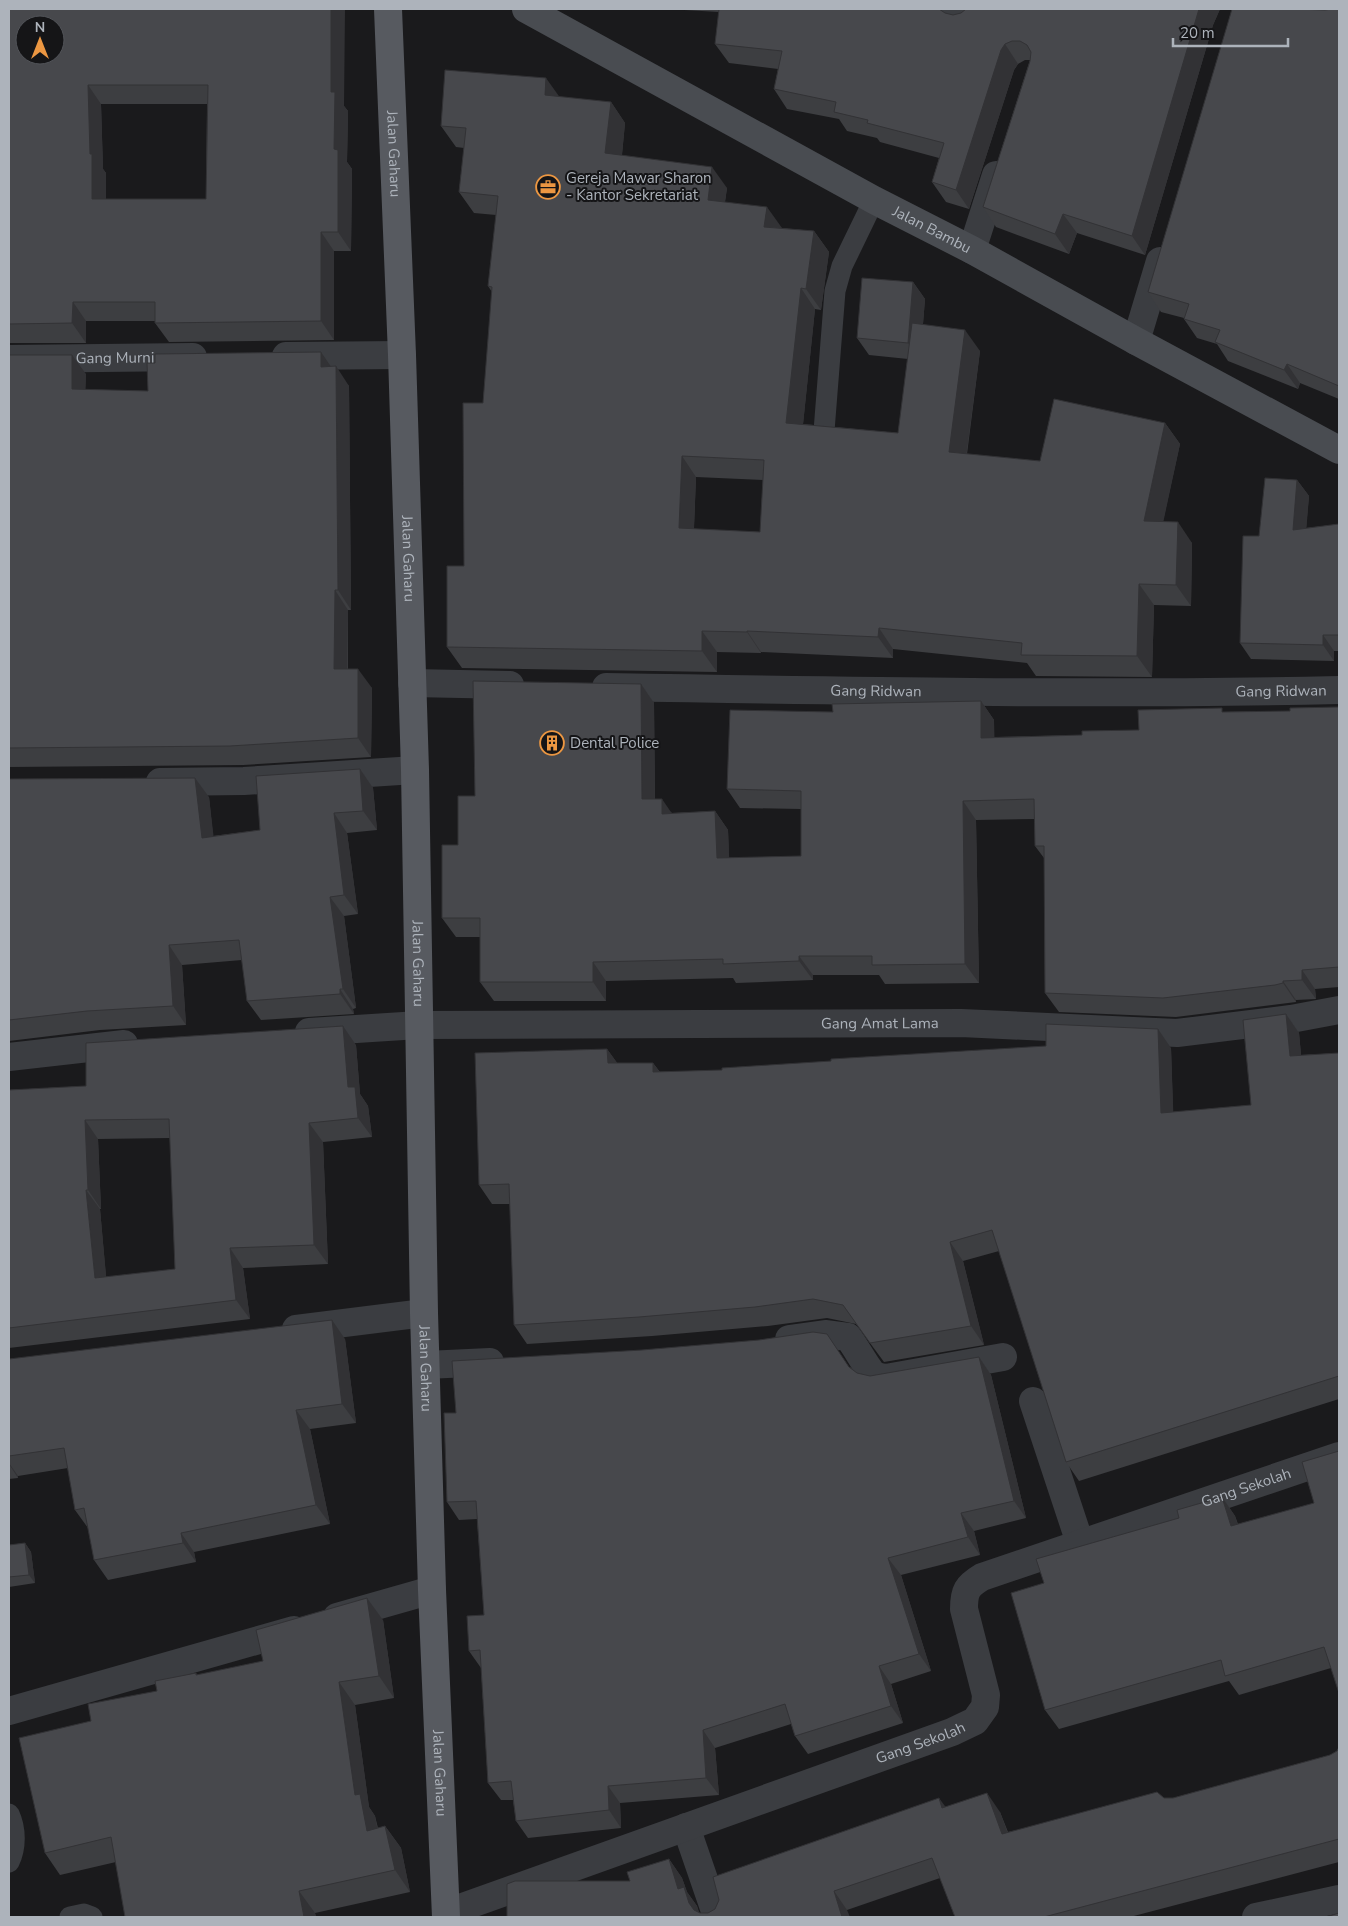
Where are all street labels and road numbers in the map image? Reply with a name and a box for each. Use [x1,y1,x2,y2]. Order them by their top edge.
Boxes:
street label: Jalan Gaharu [382,109,406,198]
street label: Jalan Bambu [888,201,975,258]
street label: Gang Murni [76,347,154,368]
street label: Jalan Gaharu [397,514,420,602]
street label: Gang Ridwan [830,680,922,701]
street label: Gang Ridwan [1235,680,1327,702]
street label: Jalan Gaharu [407,919,429,1007]
street label: Gang Amat Lama [821,1013,939,1034]
street label: Jalan Gaharu [414,1324,437,1412]
street label: Gang Sekolah [1198,1463,1294,1512]
street label: Gang Sekolah [873,1717,969,1768]
street label: Jalan Gaharu [428,1728,452,1817]

